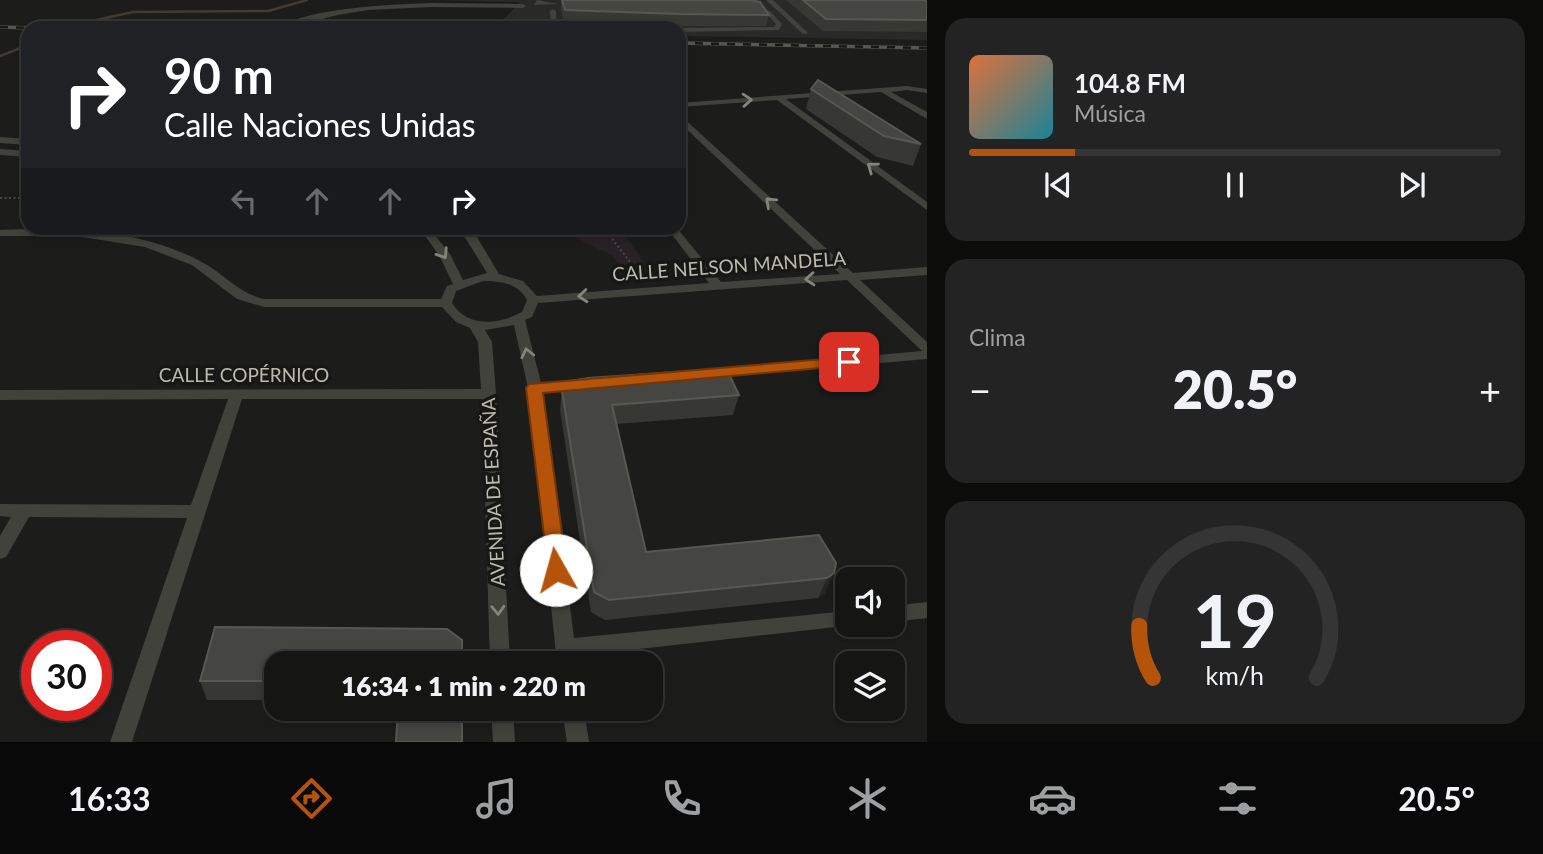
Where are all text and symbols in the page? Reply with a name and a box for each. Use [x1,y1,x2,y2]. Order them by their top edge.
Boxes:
text: 90 m [164,46,274,104]
icon: right [49,49,140,140]
text: 104.8 FM [1074,67,1186,99]
one-way arrow [742,93,753,108]
text: Música [1074,99,1146,127]
text: Calle Naciones Unidas [164,105,476,144]
one-way arrow [867,162,880,175]
icon: previous [1039,166,1077,204]
icon: pause [1216,166,1254,204]
icon: next [1393,166,1431,204]
icon: left [225,182,263,220]
icon: ahead [298,182,336,220]
icon: ahead [371,182,409,220]
icon: right [444,182,482,220]
one-way arrow [765,198,778,210]
street label: CALLE NELSON MANDELA [611,246,847,285]
one-way arrow [434,247,447,260]
one-way arrow [804,271,815,286]
one-way arrow [577,288,588,303]
text: Clima [969,323,1026,351]
pin [819,332,879,392]
icon: arrive [830,343,868,381]
one-way arrow [520,347,535,359]
text: 20.5° [1173,358,1297,420]
street label: CALLE COPÉRNICO [159,363,329,386]
text: − [969,367,991,413]
text: + [1479,367,1501,413]
street label: AVENIDA DE ESPAÑA [476,397,509,587]
position arrow [519,533,593,607]
map controls [835,567,905,721]
button: sound [835,567,905,637]
text: 19 [1193,577,1277,665]
one-way arrow [491,605,506,616]
speed limit sign: 30 [21,630,112,721]
button: layers [835,651,905,721]
text: km/h [1206,660,1264,690]
text: 16:34 · 1 min · 220 m [341,670,586,702]
icon: directions [287,774,336,823]
icon: music [472,774,521,823]
icon: phone [657,774,706,823]
icon: climate [843,774,892,823]
icon: car [1028,774,1077,823]
icon: filters [1213,774,1262,823]
text: 16:33 [68,779,151,818]
text: 20.5° [1398,779,1475,818]

